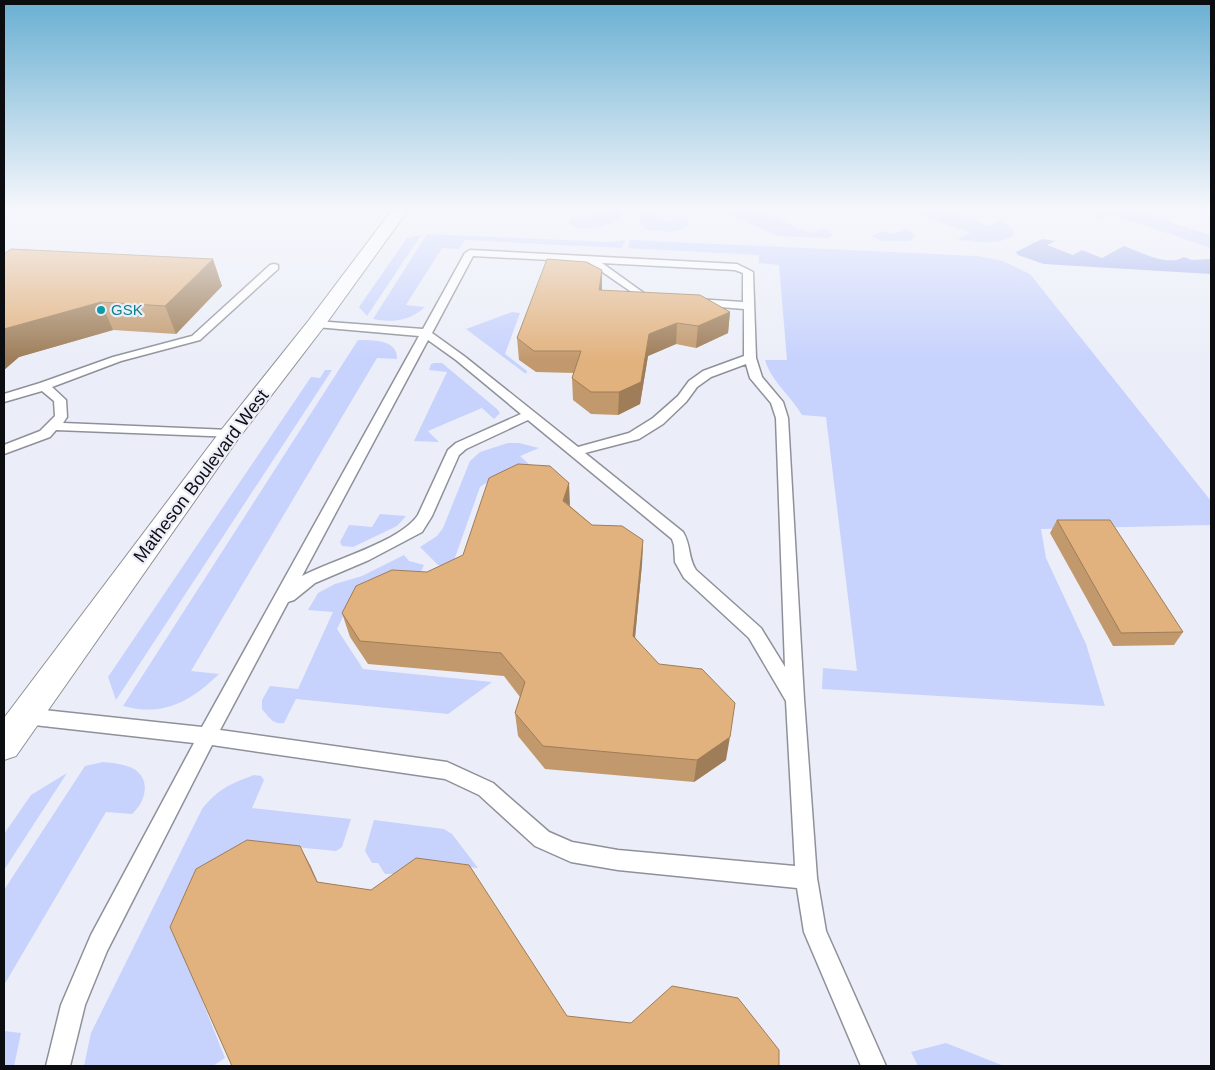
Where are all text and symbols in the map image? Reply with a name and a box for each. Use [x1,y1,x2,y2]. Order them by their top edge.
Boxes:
place label: GSK [111,301,143,318]
marker: GSK [95,304,107,316]
street label: Matheson Boulevard West [130,386,272,566]

